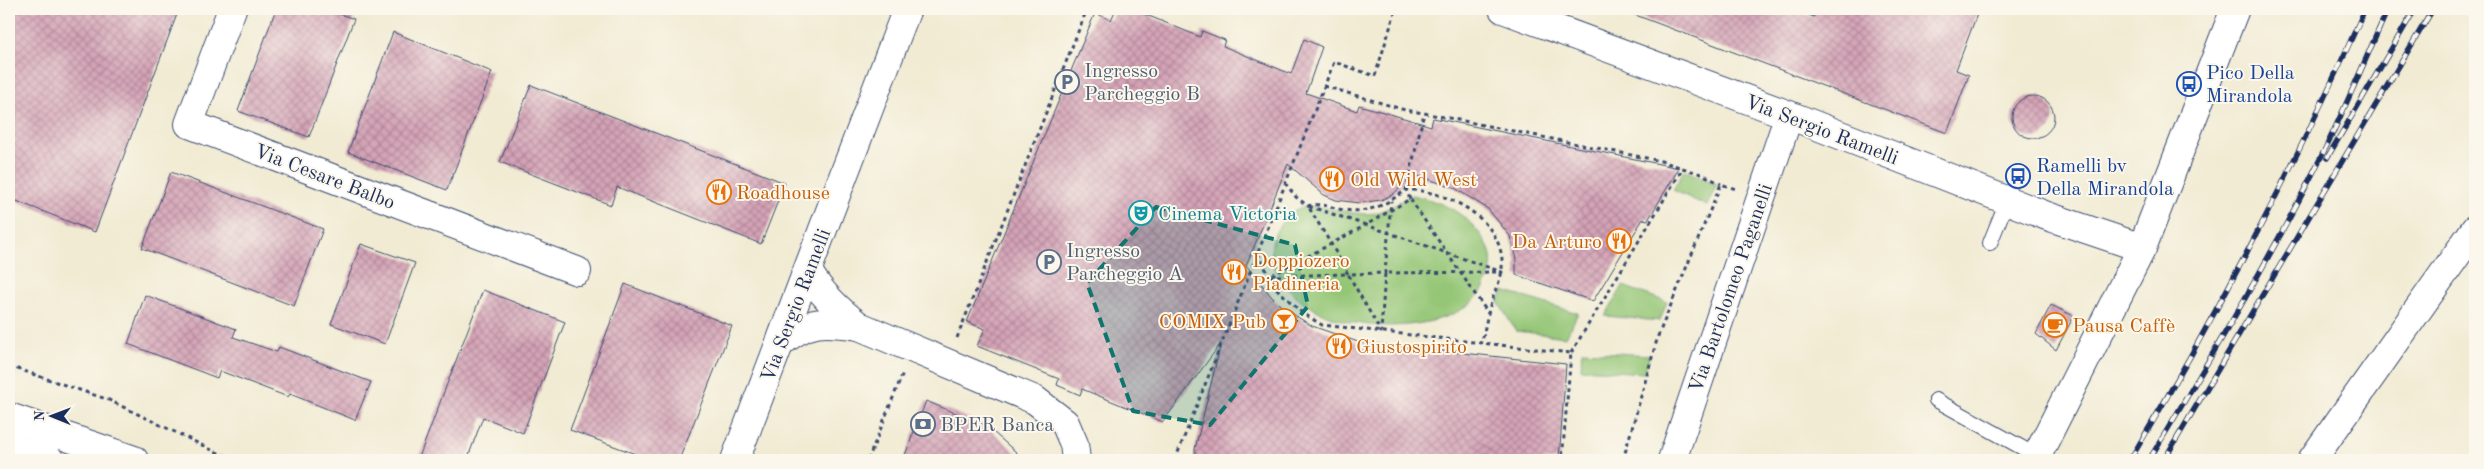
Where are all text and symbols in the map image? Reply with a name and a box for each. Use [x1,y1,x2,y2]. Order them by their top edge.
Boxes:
place label: Ingresso Parcheggio B [1084,62,1200,105]
place label: Pico Della Mirandola [2206,64,2295,107]
parking icon: Ingresso Parcheggio B [1054,69,1080,95]
bus stop icon: Pico Della Mirandola [2176,71,2202,97]
street label: Via Sergio Ramelli [1742,92,1901,169]
street label: Via Cesare Balbo [251,142,397,214]
place label: Ramelli bv Della Mirandola [2036,157,2174,200]
bus stop icon: Ramelli bv Della Mirandola [2005,163,2031,189]
restaurant icon: Old Wild West [1319,166,1345,192]
place label: Old Wild West [1350,171,1477,191]
restaurant icon: Roadhouse [706,179,732,205]
street label: Via Bartolomeo Paganelli [1687,182,1777,396]
place label: Roadhouse [736,184,830,204]
theatre icon: Cinema Victoria [1128,200,1154,226]
place label: Cinema Victoria [1158,205,1297,225]
street label: Via Sergio Ramelli [758,226,835,385]
restaurant icon: Da Arturo [1606,228,1632,254]
place label: Da Arturo [1512,233,1602,253]
place label: Ingresso Parcheggio A [1066,242,1183,285]
parking icon: Ingresso Parcheggio A [1036,249,1062,275]
place label: Doppiozero Piadineria [1252,252,1350,295]
restaurant icon: Doppiozero Piadineria [1221,259,1247,285]
bar icon: COMIX Pub [1271,308,1297,334]
cafe icon: Pausa Caffè [2042,312,2068,338]
place label: COMIX Pub [1159,313,1266,333]
place label: Pausa Caffè [2072,317,2175,337]
restaurant icon: Giustospirito [1326,333,1352,359]
place label: Giustospirito [1356,338,1467,358]
north arrow [28,392,78,442]
text: N [33,410,47,421]
bank icon: BPER Banca [910,411,936,437]
place label: BPER Banca [940,416,1054,436]

